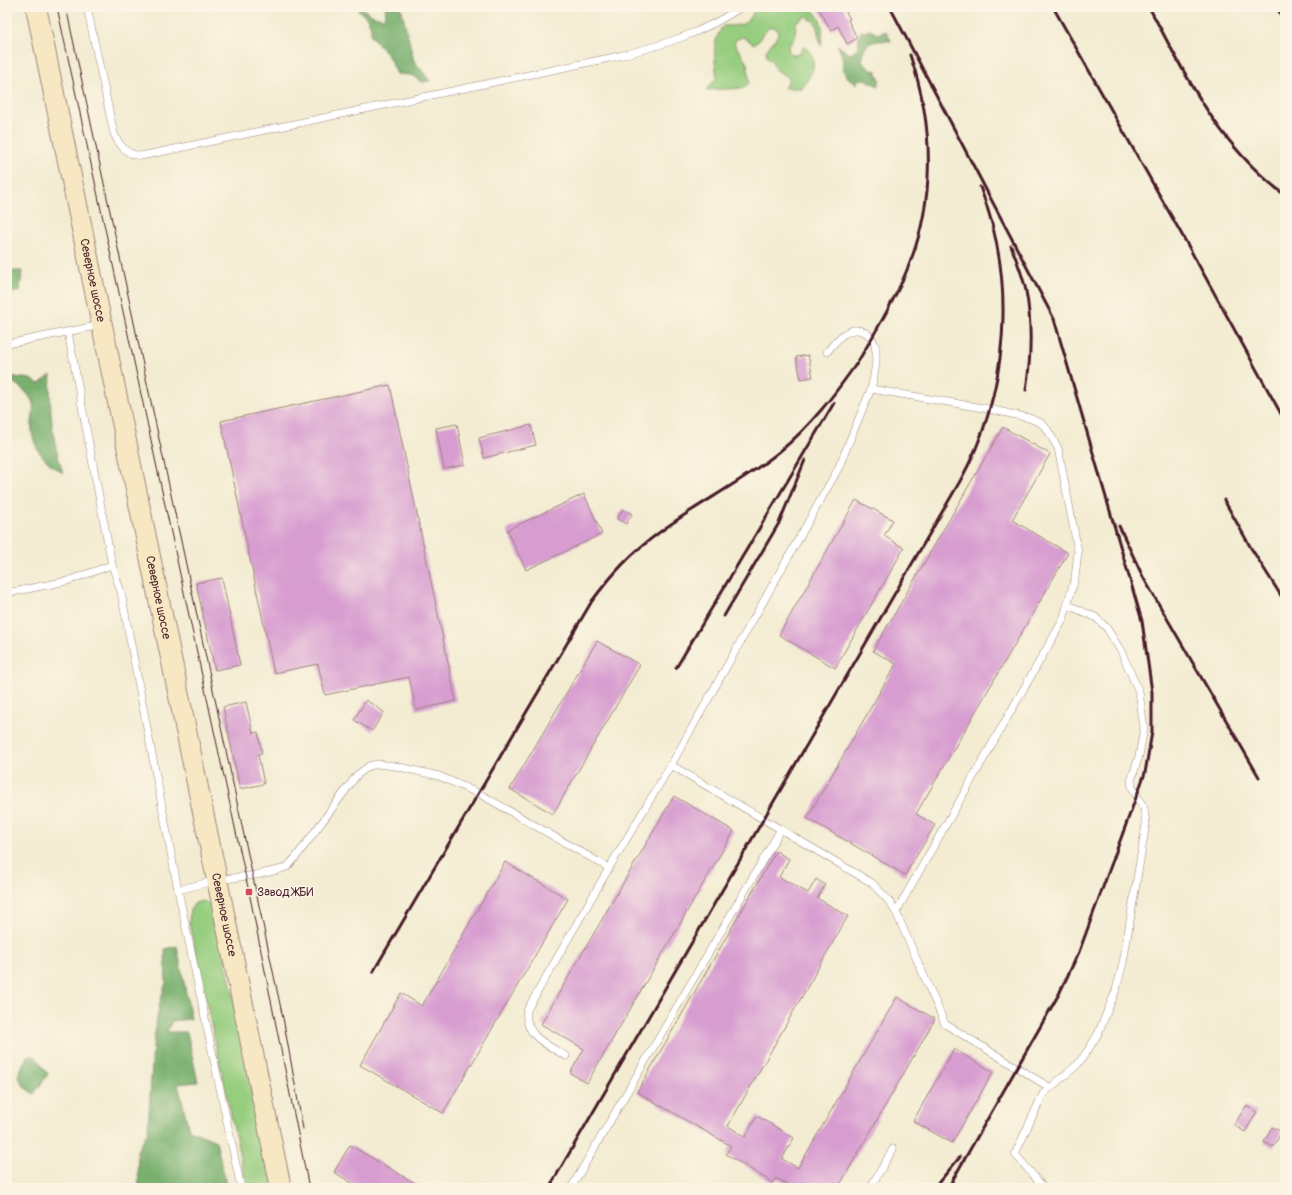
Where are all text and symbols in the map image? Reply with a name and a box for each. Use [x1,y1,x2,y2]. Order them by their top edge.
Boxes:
street label: Северное шоссе [76,237,108,323]
street label: Северное шоссе [142,554,174,641]
street label: Северное шоссе [208,872,240,958]
place label: Завод ЖБИ [257,885,314,900]
marker: Завод ЖБИ [244,887,254,897]

